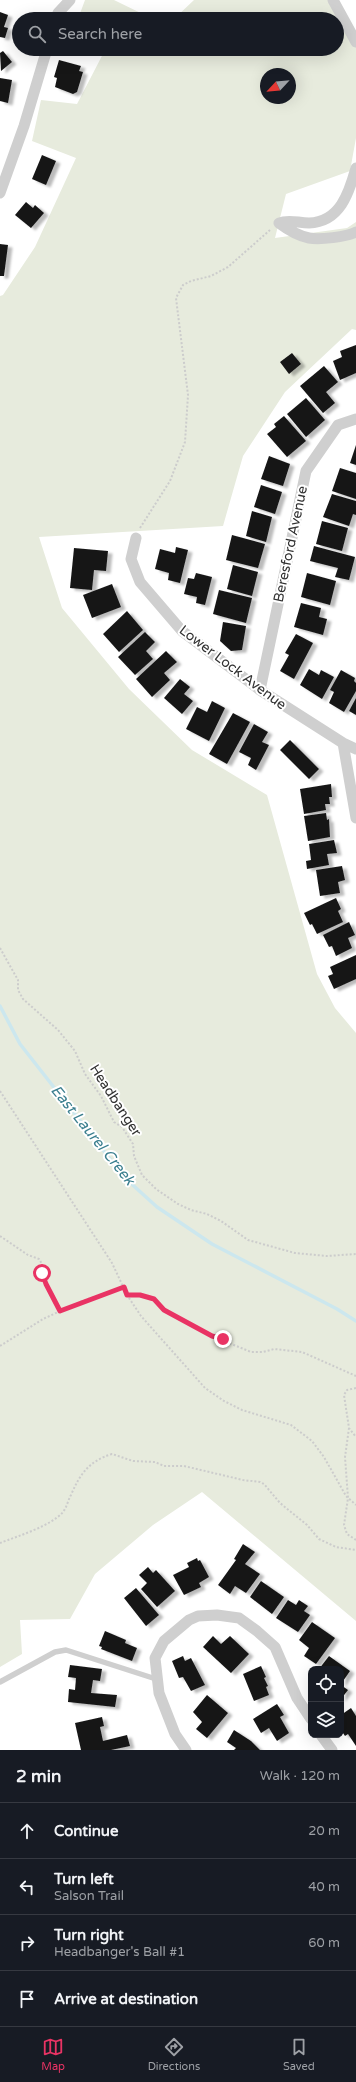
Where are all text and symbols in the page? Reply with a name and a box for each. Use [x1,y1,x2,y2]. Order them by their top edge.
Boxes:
search box [12,12,344,56]
icon: search [26,23,48,45]
text: Search here [58,25,142,43]
north arrow [260,68,296,104]
street label: Beresford Avenue [270,484,311,604]
street label: Lower Lock Avenue [176,622,290,713]
street label: Headbanger [86,1061,145,1140]
water label: East Laurel Creek [47,1081,140,1190]
route start [33,1264,51,1282]
route end [214,1330,232,1348]
map controls [308,1666,344,1738]
button: locate [308,1666,344,1702]
button: layers [308,1702,344,1738]
text: 2 min [16,1766,61,1787]
text: Walk · 120 m [260,1768,340,1784]
icon: ahead [16,1820,38,1842]
text: Continue [54,1822,118,1840]
text: 20 m [308,1823,340,1839]
text: Turn left [54,1870,114,1888]
icon: left [16,1876,38,1898]
text: 40 m [308,1879,340,1895]
text: Salson Trail [54,1888,124,1904]
text: Turn right [54,1926,124,1944]
icon: right [16,1932,38,1954]
text: 60 m [308,1935,340,1951]
text: Headbanger's Ball #1 [54,1944,185,1960]
icon: arrive [16,1988,38,2010]
text: Arrive at destination [54,1990,198,2008]
tab: Map [41,2036,65,2073]
tab: Directions [148,2036,200,2073]
tab: Saved [283,2036,315,2073]

